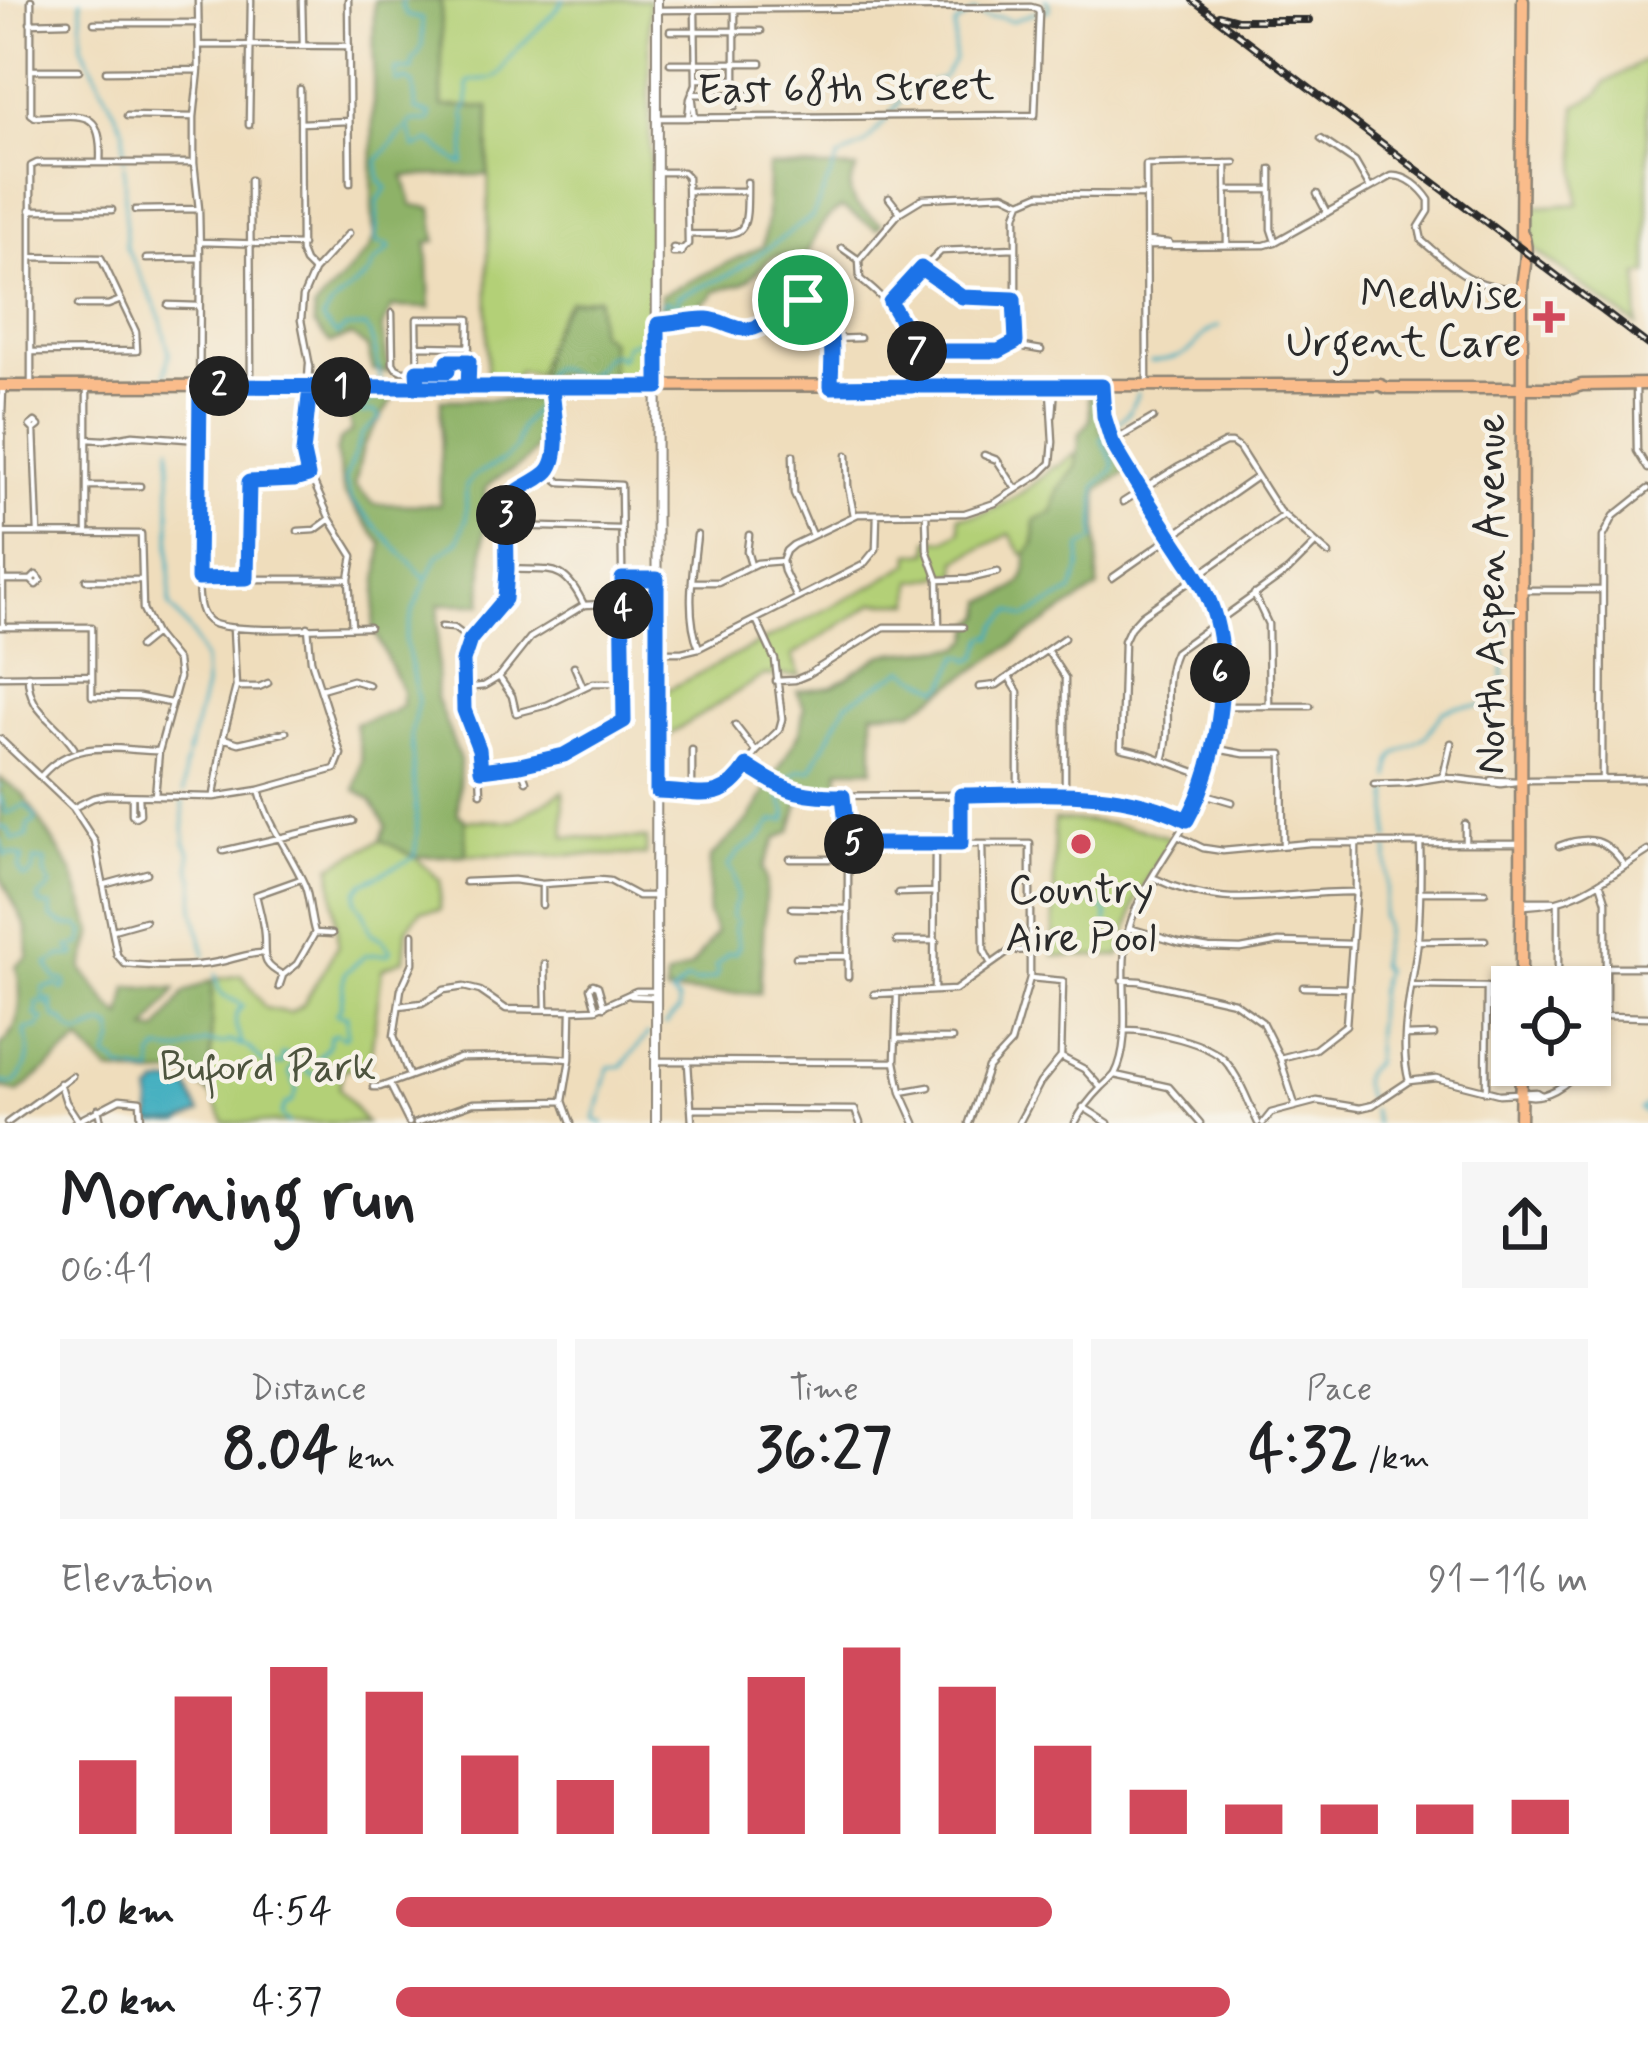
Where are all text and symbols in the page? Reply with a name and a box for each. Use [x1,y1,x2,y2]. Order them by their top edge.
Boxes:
street label: East 68th Street [697,59,995,120]
pin [752,249,854,351]
icon: arrive [770,267,836,333]
place label: MedWise Urgent Care [1286,269,1522,376]
marker: MedWise Urgent Care [1533,301,1565,333]
pin: 7 [887,321,947,381]
text: 7 [907,329,927,373]
pin: 2 [189,356,249,416]
pin: 1 [311,357,371,417]
text: 2 [211,364,227,408]
text: 1 [334,365,348,409]
street label: North Aspen Avenue [1465,414,1520,774]
pin: 3 [476,485,536,545]
text: 3 [499,493,513,537]
pin: 4 [593,579,653,639]
text: 4 [613,587,633,631]
pin: 6 [1190,643,1250,703]
text: 6 [1212,651,1228,695]
pin: 5 [824,814,884,874]
text: 5 [844,822,864,866]
marker: Country Aire Pool [1068,831,1094,857]
place label: Country Aire Pool [1006,864,1156,967]
map controls [1491,966,1611,1086]
button: locate [1491,966,1611,1086]
park label: Buford Park [160,1041,376,1099]
text: Morning run [60,1157,416,1243]
button: share [1462,1162,1588,1288]
text: 06:41 [60,1245,153,1296]
text: Distance [251,1368,367,1412]
text: Time [789,1368,859,1412]
text: Pace [1306,1368,1372,1412]
text: 8.04 [222,1412,338,1491]
text: 36:27 [756,1412,892,1491]
text: 4:32 [1249,1412,1358,1491]
text: km [338,1437,395,1481]
text: /km [1358,1437,1430,1481]
text: Elevation [60,1555,214,1606]
text: 91–116 m [1428,1555,1588,1606]
text: 1.0 km [60,1887,175,1938]
text: 4:54 [252,1887,332,1938]
text: 2.0 km [60,1977,176,2028]
text: 4:37 [252,1977,322,2028]

